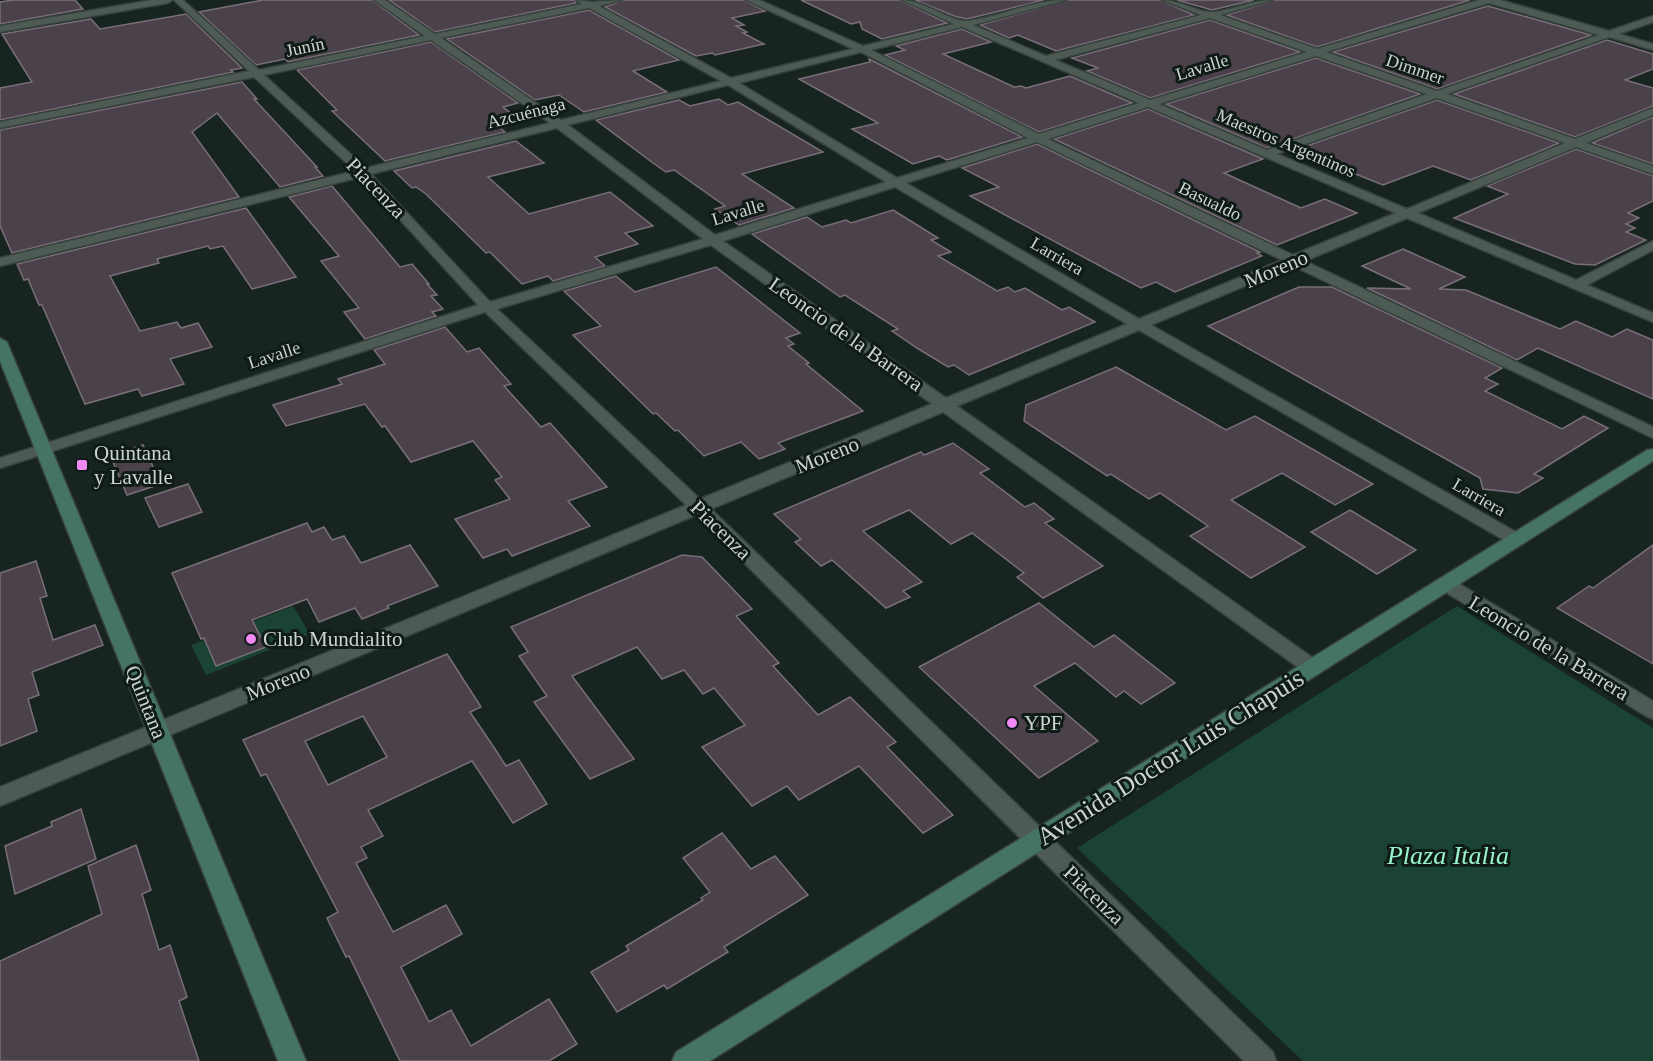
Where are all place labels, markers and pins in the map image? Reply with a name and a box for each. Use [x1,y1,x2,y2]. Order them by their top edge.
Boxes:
place label: Quintana y Lavalle [94,441,173,489]
marker: Quintana y Lavalle [75,458,89,472]
place label: Club Mundialito [263,627,402,651]
marker: Club Mundialito [244,632,258,646]
place label: YPF [1024,711,1063,735]
marker: YPF [1005,716,1019,730]

